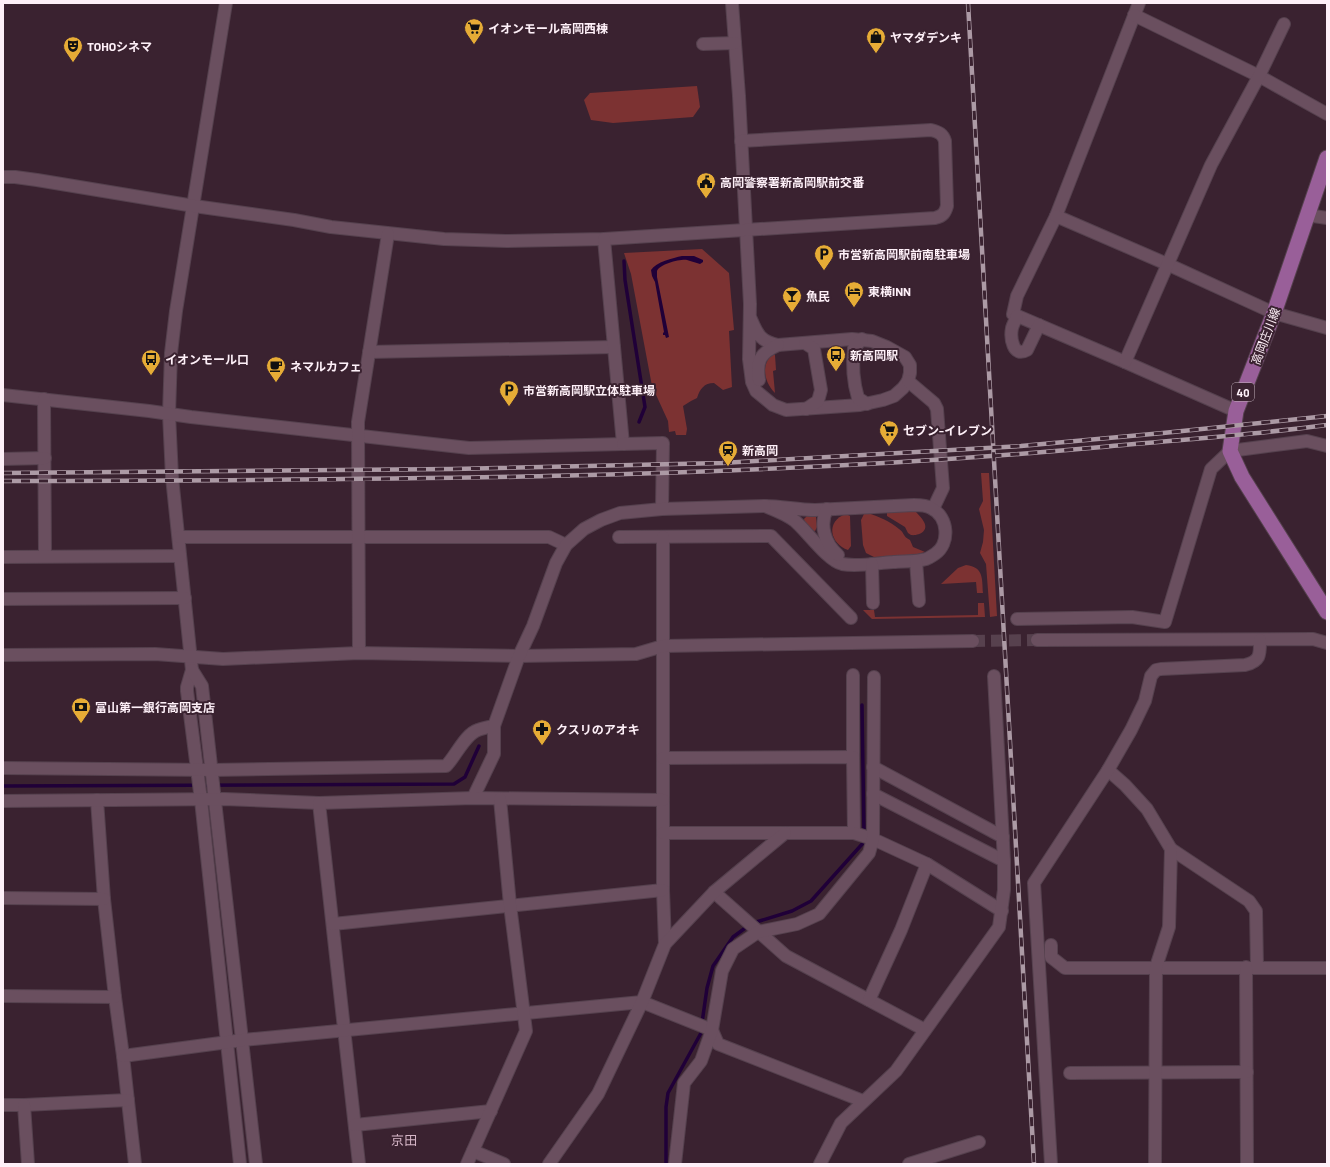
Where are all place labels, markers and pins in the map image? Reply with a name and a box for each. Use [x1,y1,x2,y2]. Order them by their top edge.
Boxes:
supermarket icon: イオンモール高岡西棟 [463,17,485,45]
place label: イオンモール高岡西棟 [488,21,608,35]
shop icon: ヤマダデンキ [865,26,887,54]
place label: ヤマダデンキ [890,30,962,44]
theatre icon: TOHOシネマ [62,35,84,63]
place label: TOHOシネマ [87,39,152,53]
public building icon: 高岡警察署新高岡駅前交番 [695,171,717,199]
place label: 高岡警察署新高岡駅前交番 [720,175,865,189]
parking icon: 市営新高岡駅前南駐車場 [813,243,835,271]
place label: 市営新高岡駅前南駐車場 [838,247,970,261]
hotel icon: 東横INN [843,280,865,308]
place label: 東横INN [868,284,911,298]
bar icon: 魚民 [781,285,803,313]
place label: 魚民 [806,289,830,303]
bus stop icon: 新高岡駅 [825,344,847,372]
bus stop icon: イオンモール口 [140,348,162,376]
place label: 新高岡駅 [850,348,898,362]
place label: イオンモール口 [165,352,249,366]
cafe icon: ネマルカフェ [265,355,287,383]
place label: ネマルカフェ [290,359,362,373]
parking icon: 市営新高岡駅立体駐車場 [498,379,520,407]
place label: 市営新高岡駅立体駐車場 [523,383,655,397]
supermarket icon: セブン-イレブン [878,419,900,447]
place label: セブン-イレブン [903,423,992,437]
station icon: 新高岡 [717,439,739,467]
place label: 新高岡 [742,443,778,457]
bank icon: 富山第一銀行高岡支店 [70,696,92,724]
place label: 富山第一銀行高岡支店 [95,700,215,714]
pharmacy icon: クスリのアオキ [531,718,553,746]
place label: クスリのアオキ [556,722,640,736]

